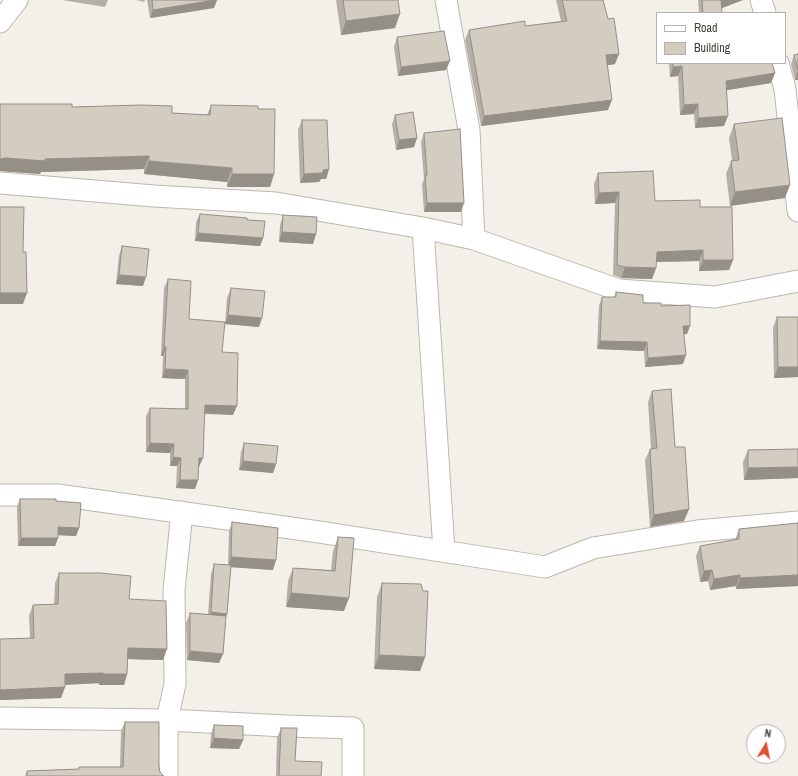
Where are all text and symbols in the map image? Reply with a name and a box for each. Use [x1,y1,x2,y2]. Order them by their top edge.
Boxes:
legend [656,12,786,64]
text: Road [694,20,718,36]
text: Building [694,40,730,56]
north arrow [746,724,786,764]
text: N [763,726,772,741]

